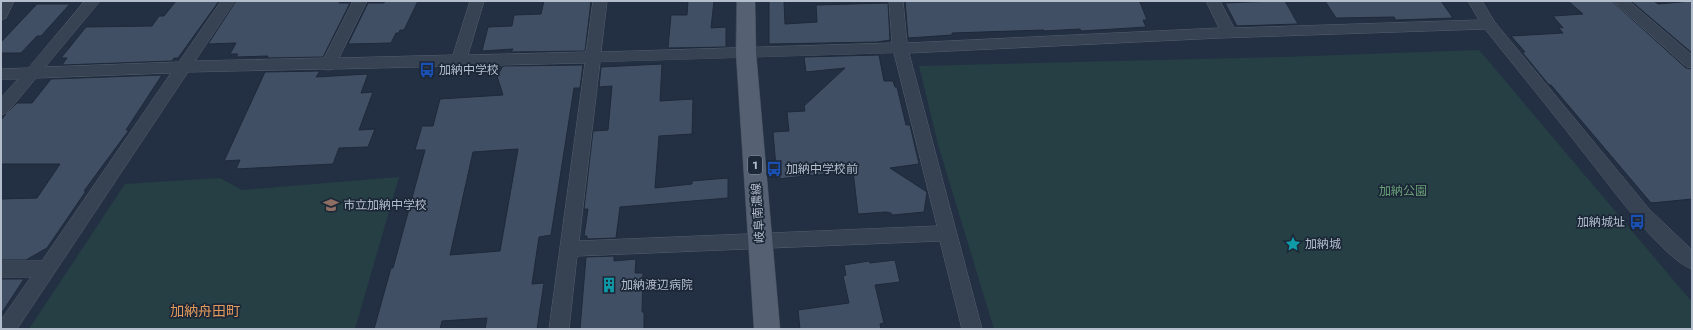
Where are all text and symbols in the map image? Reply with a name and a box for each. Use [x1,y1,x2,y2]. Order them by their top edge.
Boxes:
bus stop icon: 加納中学校 [418,61,436,79]
place label: 加納中学校 [439,61,499,79]
road number: 1 [748,156,762,174]
bus stop icon: 加納中学校前 [765,160,783,178]
place label: 加納中学校前 [786,160,858,178]
street label: 岐阜南濃線 [747,182,769,244]
park label: 加納公園 [1379,182,1427,200]
school or university icon: 市立加納中学校 [322,196,340,214]
place label: 市立加納中学校 [343,196,427,214]
place label: 加納城址 [1577,213,1625,231]
bus stop icon: 加納城址 [1628,213,1646,231]
place icon: 加納城 [1284,235,1302,253]
place label: 加納城 [1305,235,1341,253]
building icon: 加納渡辺病院 [600,276,618,294]
place label: 加納渡辺病院 [621,276,693,294]
district label: 加納舟田町 [170,301,240,321]

